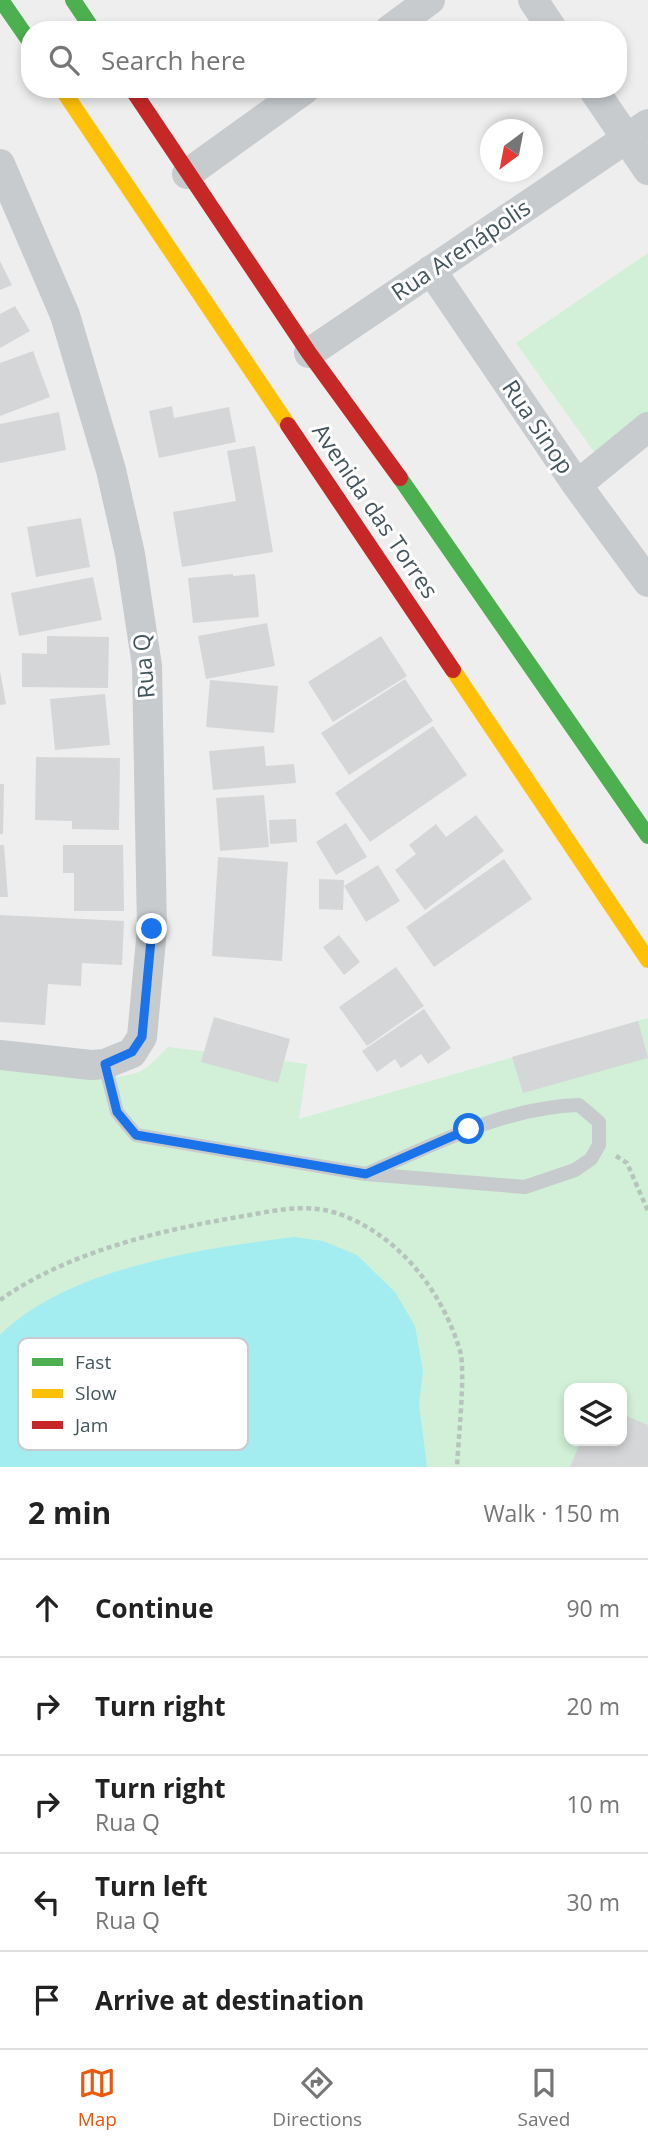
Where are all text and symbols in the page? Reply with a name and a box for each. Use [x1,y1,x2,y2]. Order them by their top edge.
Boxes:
search box [21,21,627,98]
icon: search [45,41,83,79]
text: Search here [101,42,246,78]
north arrow [480,119,543,182]
street label: Rua Arenápolis [385,191,536,308]
street label: Rua Sinop [496,373,582,480]
street label: Avenida das Torres [305,417,446,604]
street label: Rua Q [124,632,162,700]
route end [136,913,167,944]
route start [453,1113,484,1144]
legend [18,1338,248,1450]
text: Fast [75,1349,111,1375]
text: Slow [75,1380,117,1406]
map controls [564,1383,627,1446]
button: layers [564,1383,627,1446]
text: Jam [73,1412,108,1438]
text: 2 min [28,1492,111,1533]
text: Walk · 150 m [483,1497,620,1529]
icon: ahead [28,1589,66,1627]
text: Continue [95,1590,214,1626]
text: 90 m [566,1592,620,1624]
icon: right [28,1687,66,1725]
text: Turn right [95,1688,226,1724]
text: 20 m [566,1690,620,1722]
text: Turn right [95,1770,226,1806]
icon: right [28,1785,66,1823]
text: 10 m [566,1788,620,1820]
text: Rua Q [95,1806,160,1838]
text: Turn left [95,1868,207,1904]
icon: left [28,1883,66,1921]
text: 30 m [566,1886,620,1918]
text: Rua Q [95,1904,160,1936]
icon: arrive [28,1981,66,2019]
text: Arrive at destination [95,1982,364,2018]
tab: Map [78,2064,117,2132]
tab: Directions [272,2064,362,2132]
tab: Saved [518,2064,570,2132]

